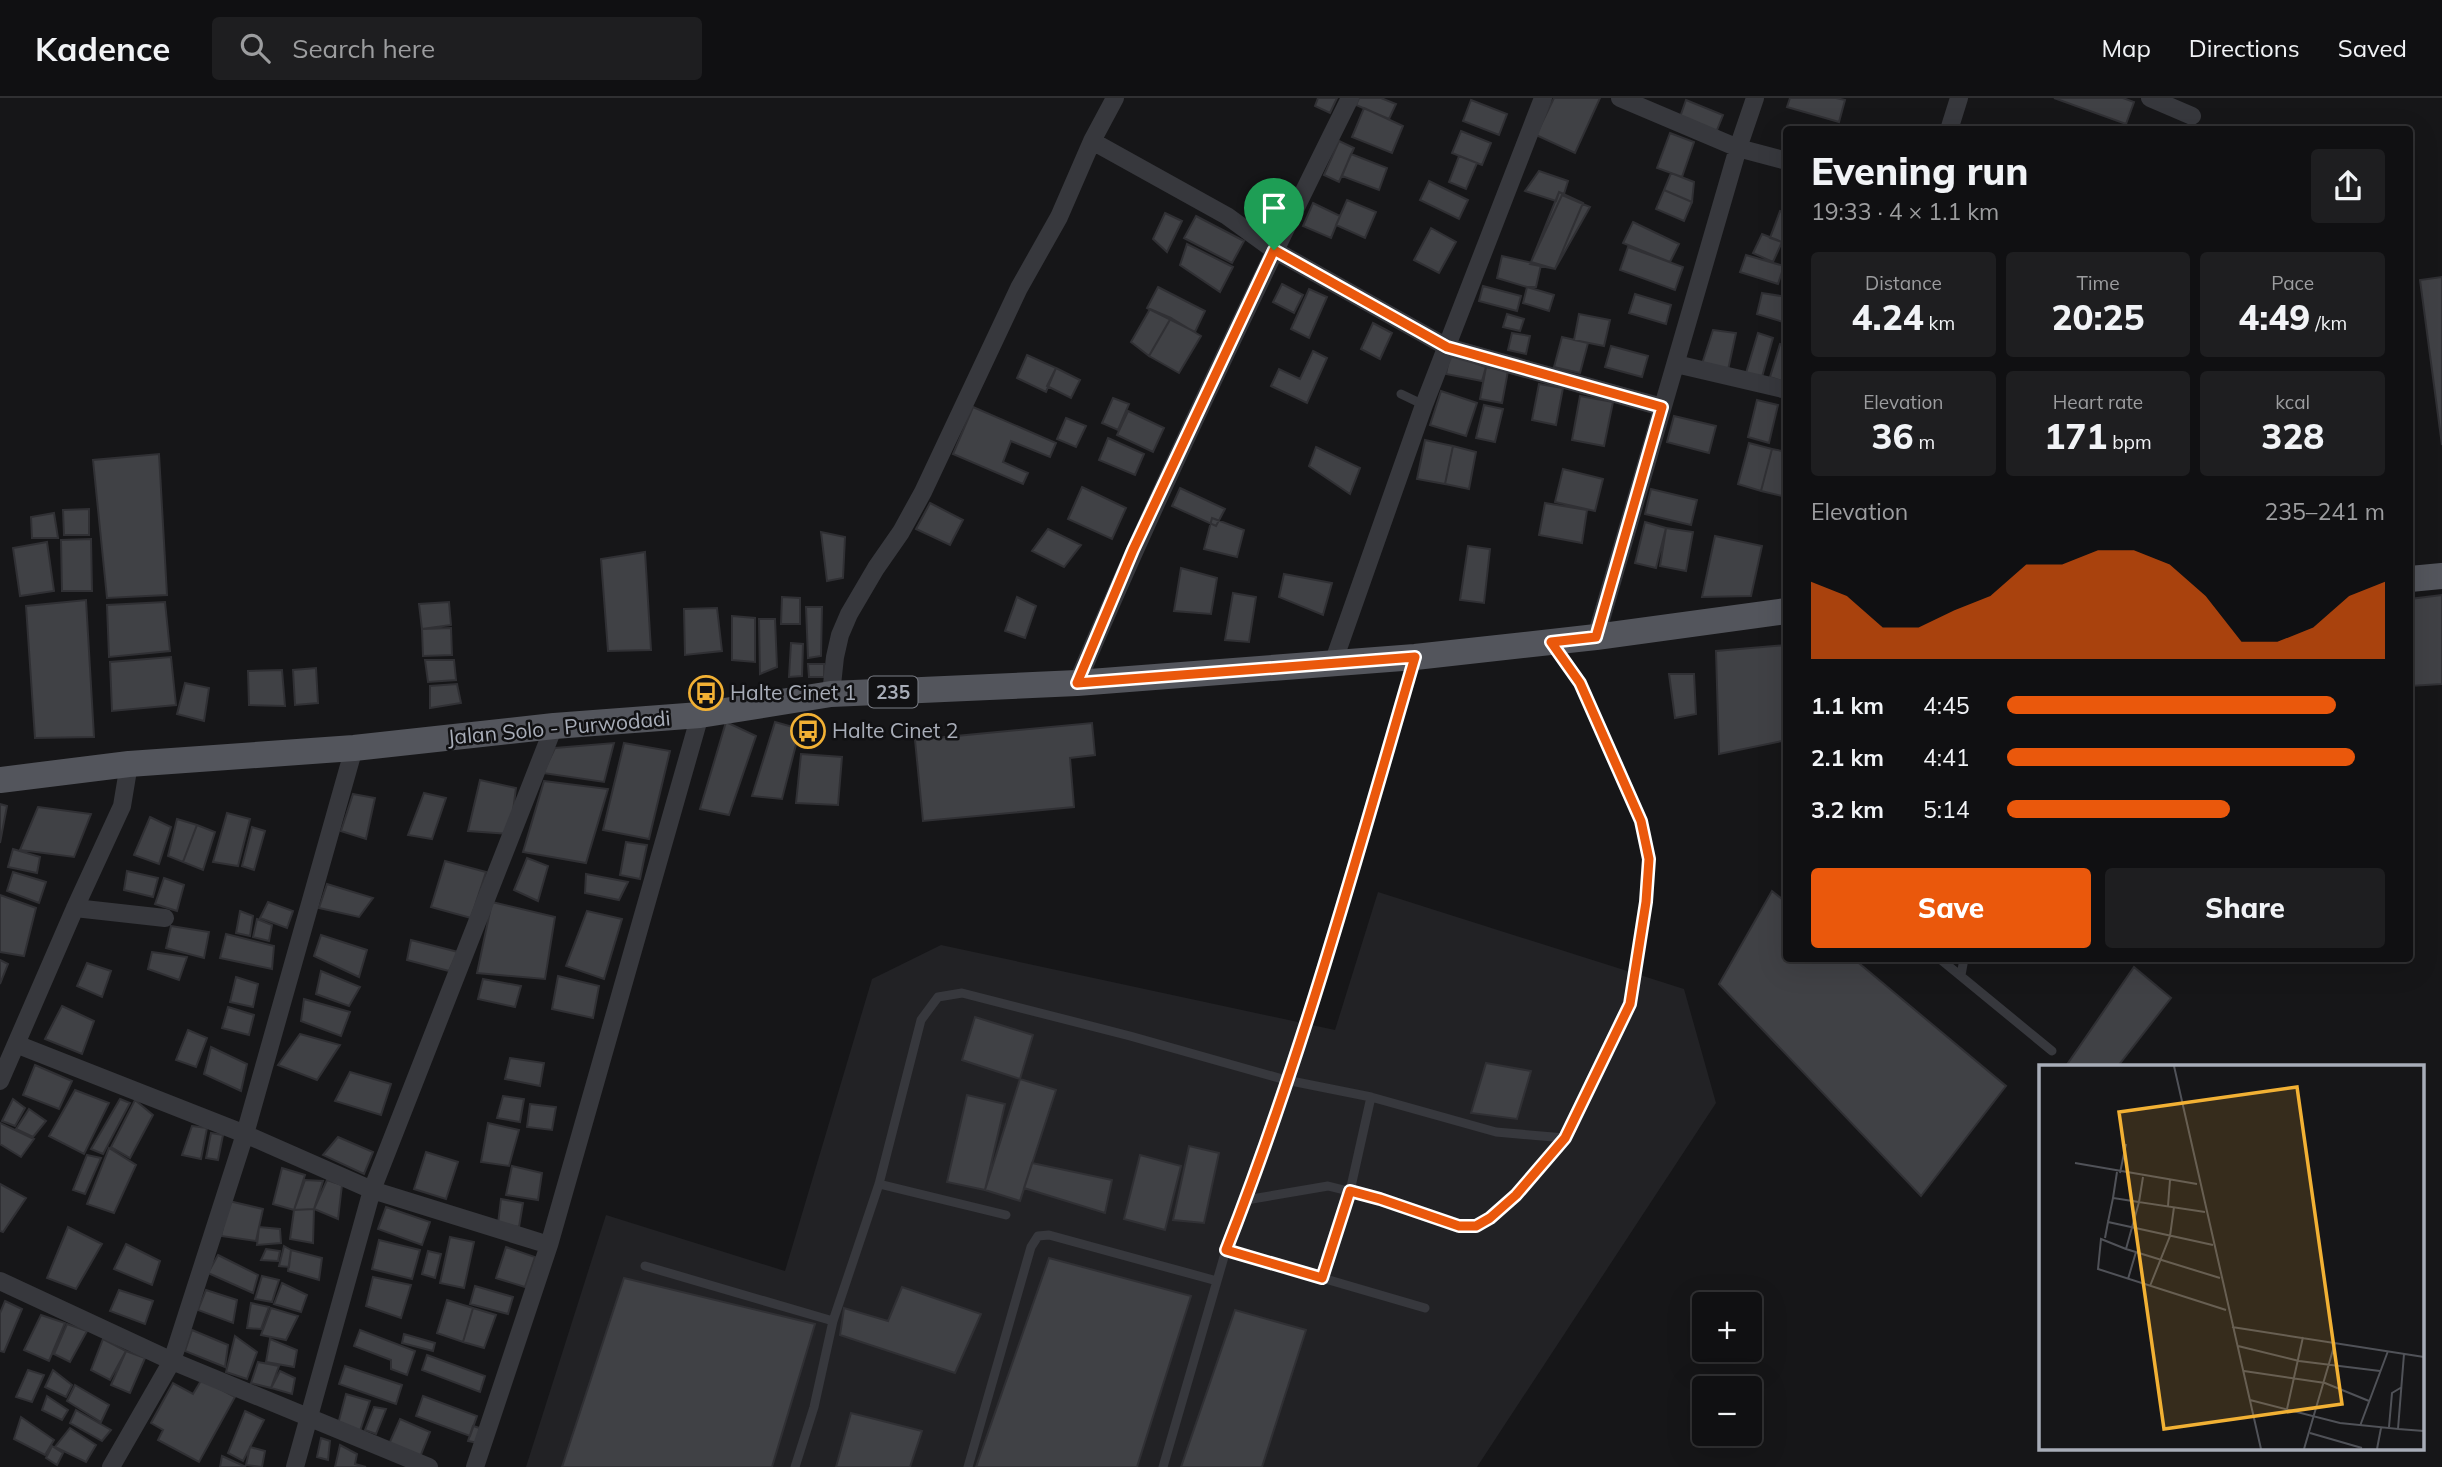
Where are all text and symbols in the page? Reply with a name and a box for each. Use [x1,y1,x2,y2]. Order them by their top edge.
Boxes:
search box [212,17,702,80]
text: Kadence [35,28,170,69]
icon: search [236,29,274,67]
text: Search here [292,32,435,65]
text: Map [2101,33,2151,63]
text: Directions [2189,33,2300,63]
text: Saved [2338,33,2407,63]
text: Evening run [1811,147,2029,195]
button: share [2311,149,2385,223]
pin [1244,178,1304,250]
icon: arrive [1255,189,1293,227]
text: 19:33 · 4 × 1.1 km [1811,197,1999,226]
text: Distance [1865,271,1942,295]
text: Time [2076,271,2120,295]
text: Pace [2271,271,2314,295]
text: 4.24 [1852,295,1924,339]
text: 20:25 [2051,295,2145,339]
text: 4:49 [2238,295,2310,339]
text: km [1924,311,1955,335]
text: /km [2310,311,2347,335]
text: Elevation [1863,390,1944,414]
text: Heart rate [2053,390,2143,414]
text: kcal [2275,390,2310,414]
text: 36 [1871,414,1914,458]
text: 171 [2044,414,2107,458]
text: 328 [2261,414,2324,458]
text: m [1914,430,1935,454]
text: bpm [2107,430,2152,454]
text: Elevation [1811,497,1908,526]
text: 235–241 m [2264,497,2385,526]
bus stop icon: Halte Cinet 1 [687,674,725,712]
road number: 235 [868,677,917,708]
place label: Halte Cinet 1 [730,679,856,705]
text: 1.1 km [1811,691,1884,720]
text: 4:45 [1923,691,1970,720]
street label: Jalan Solo - Purwodadi [446,704,671,750]
bus stop icon: Halte Cinet 2 [789,712,827,750]
place label: Halte Cinet 2 [832,717,958,743]
text: 2.1 km [1811,743,1884,772]
text: 4:41 [1923,743,1970,772]
text: 3.2 km [1811,795,1884,824]
text: 5:14 [1923,795,1970,824]
button: Save [1811,868,2091,948]
button: Share [2105,868,2385,948]
inset map [2039,1065,2424,1450]
map controls [1692,1292,1762,1446]
button: + [1692,1292,1762,1362]
button: − [1692,1376,1762,1446]

